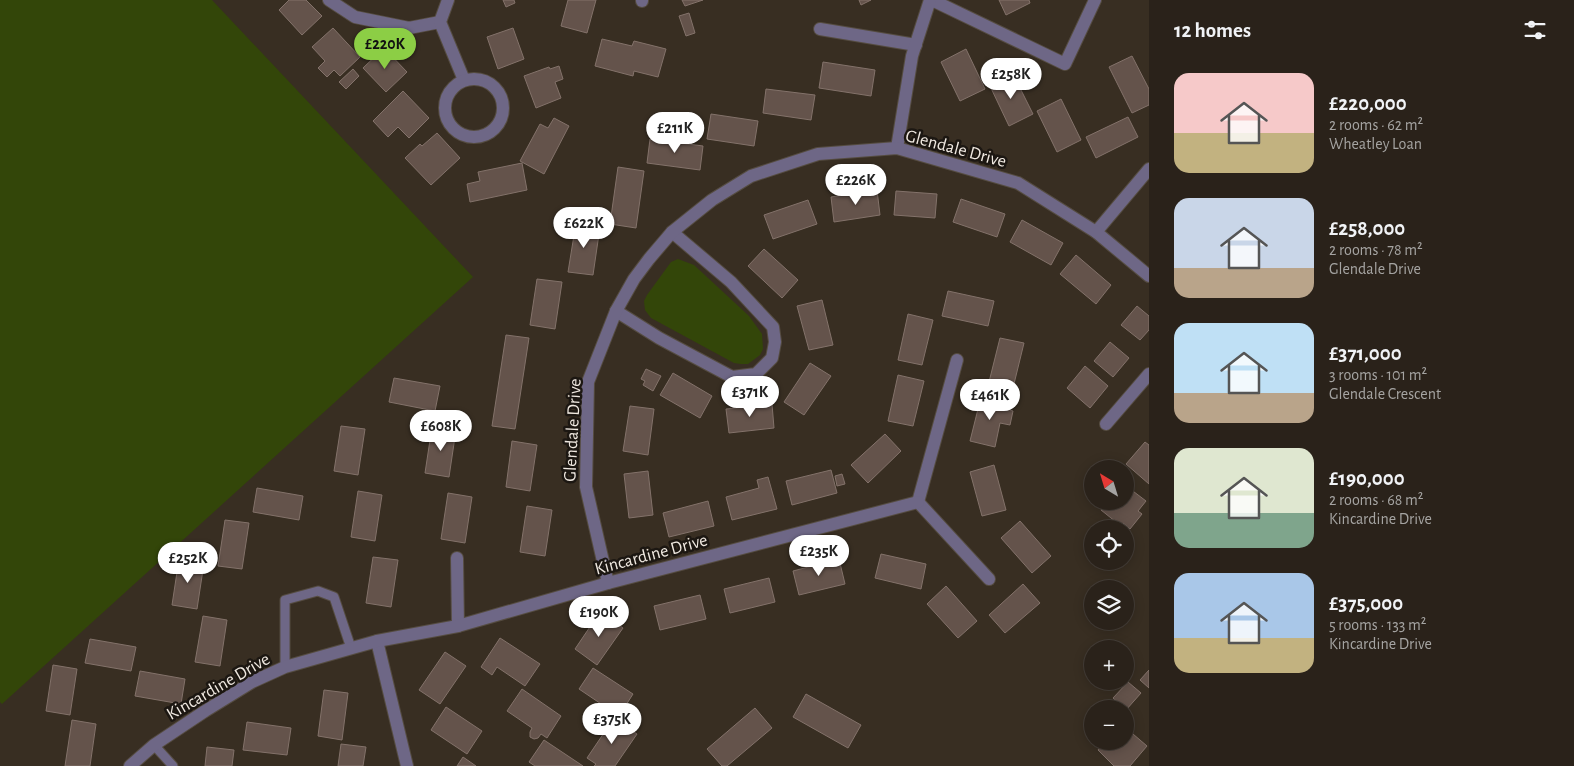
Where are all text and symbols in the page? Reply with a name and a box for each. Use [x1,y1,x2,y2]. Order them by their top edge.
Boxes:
icon: filters [1521,16,1549,44]
text: 12 homes [1174,20,1251,41]
pin: £220K [350,28,420,70]
text: £220K [365,36,405,52]
pin: £258K [976,58,1046,100]
text: £258K [992,66,1030,82]
icon: home [1214,93,1274,153]
text: £220,000 [1329,93,1407,114]
pin: £211K [640,112,710,154]
text: 2 rooms · 62 m² [1329,117,1423,133]
text: £211K [657,120,693,136]
street label: Glendale Drive [903,127,1008,171]
text: Wheatley Loan [1329,136,1422,152]
pin: £226K [821,164,891,206]
text: £226K [836,172,876,188]
pin: £622K [549,206,619,249]
text: £622K [564,215,604,231]
icon: home [1214,218,1274,278]
text: £258,000 [1329,218,1405,239]
text: 2 rooms · 78 m² [1329,242,1423,258]
text: Glendale Drive [1329,261,1421,277]
icon: home [1214,343,1274,403]
text: £371,000 [1329,343,1402,364]
text: 3 rooms · 101 m² [1329,367,1427,383]
pin: £371K [715,376,785,418]
street label: Glendale Drive [561,378,585,482]
pin: £461K [955,378,1025,421]
text: £371K [732,384,768,400]
text: Glendale Crescent [1329,386,1441,402]
text: £461K [971,387,1009,403]
pin: £608K [406,410,476,452]
text: £608K [421,418,461,434]
north arrow [1084,460,1134,510]
map controls [1084,460,1134,750]
icon: home [1214,468,1274,528]
text: £190,000 [1329,468,1405,489]
text: 2 rooms · 68 m² [1329,492,1423,508]
text: Kincardine Drive [1329,511,1432,527]
button: locate [1084,520,1134,570]
street label: Kincardine Drive [593,531,710,579]
pin: £235K [784,534,854,577]
pin: £252K [153,542,223,584]
text: £235K [800,543,838,559]
text: £252K [169,550,207,566]
button: layers [1084,580,1134,630]
icon: home [1214,593,1274,653]
text: £375,000 [1329,593,1403,614]
pin: £190K [564,596,634,638]
text: £190K [580,604,618,620]
text: 5 rooms · 133 m² [1329,617,1426,633]
text: Kincardine Drive [1329,636,1432,652]
button: + [1084,640,1134,690]
street label: Kincardine Drive [164,650,273,724]
button: − [1084,700,1134,750]
pin: £375K [577,702,647,745]
text: £375K [593,711,631,727]

